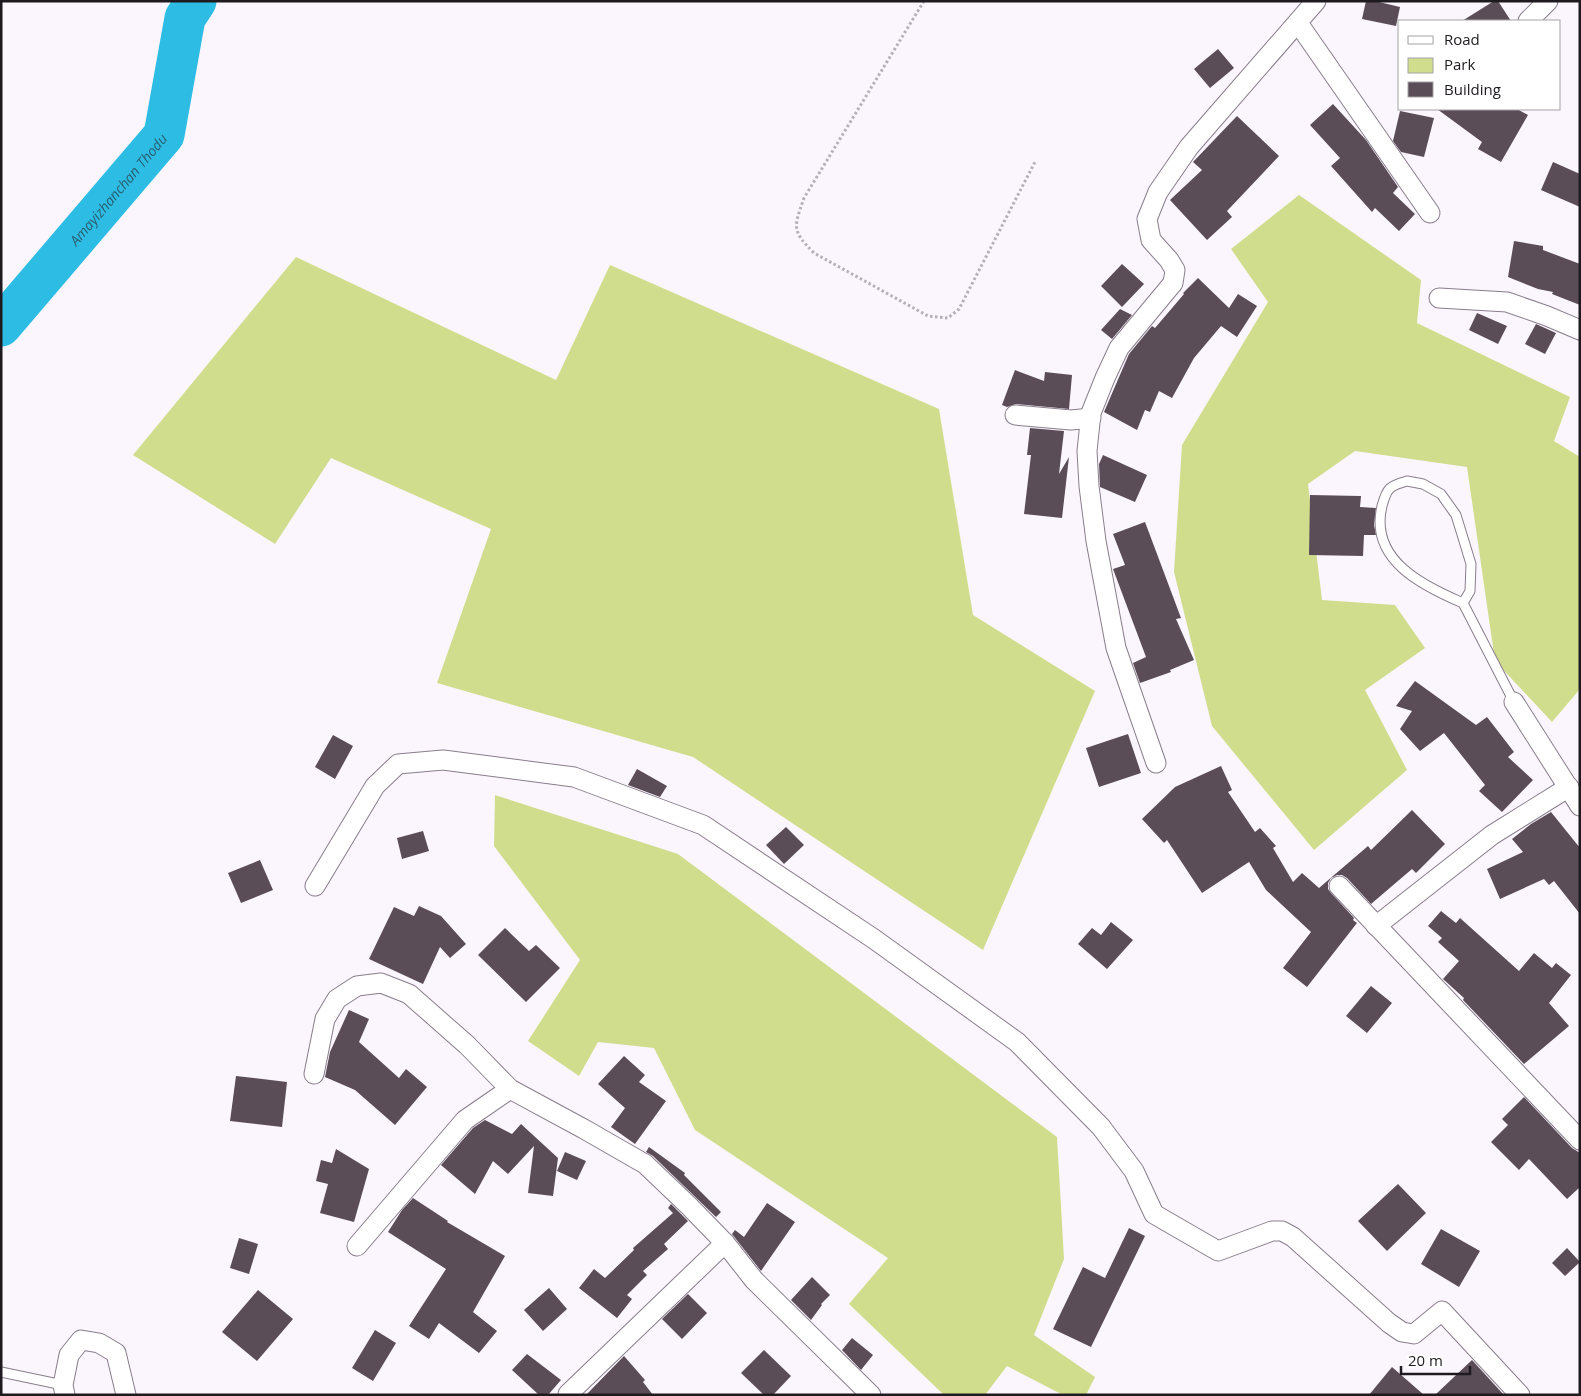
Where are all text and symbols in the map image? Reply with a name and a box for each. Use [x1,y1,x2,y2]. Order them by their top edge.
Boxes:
legend [1398,20,1561,110]
text: Road [1444,29,1480,49]
text: Park [1444,54,1475,74]
text: Building [1444,79,1501,99]
water label: Amayizhanchan Thodu [64,129,171,250]
scale bar [1401,1344,1470,1376]
text: 20 m [1408,1350,1443,1370]

